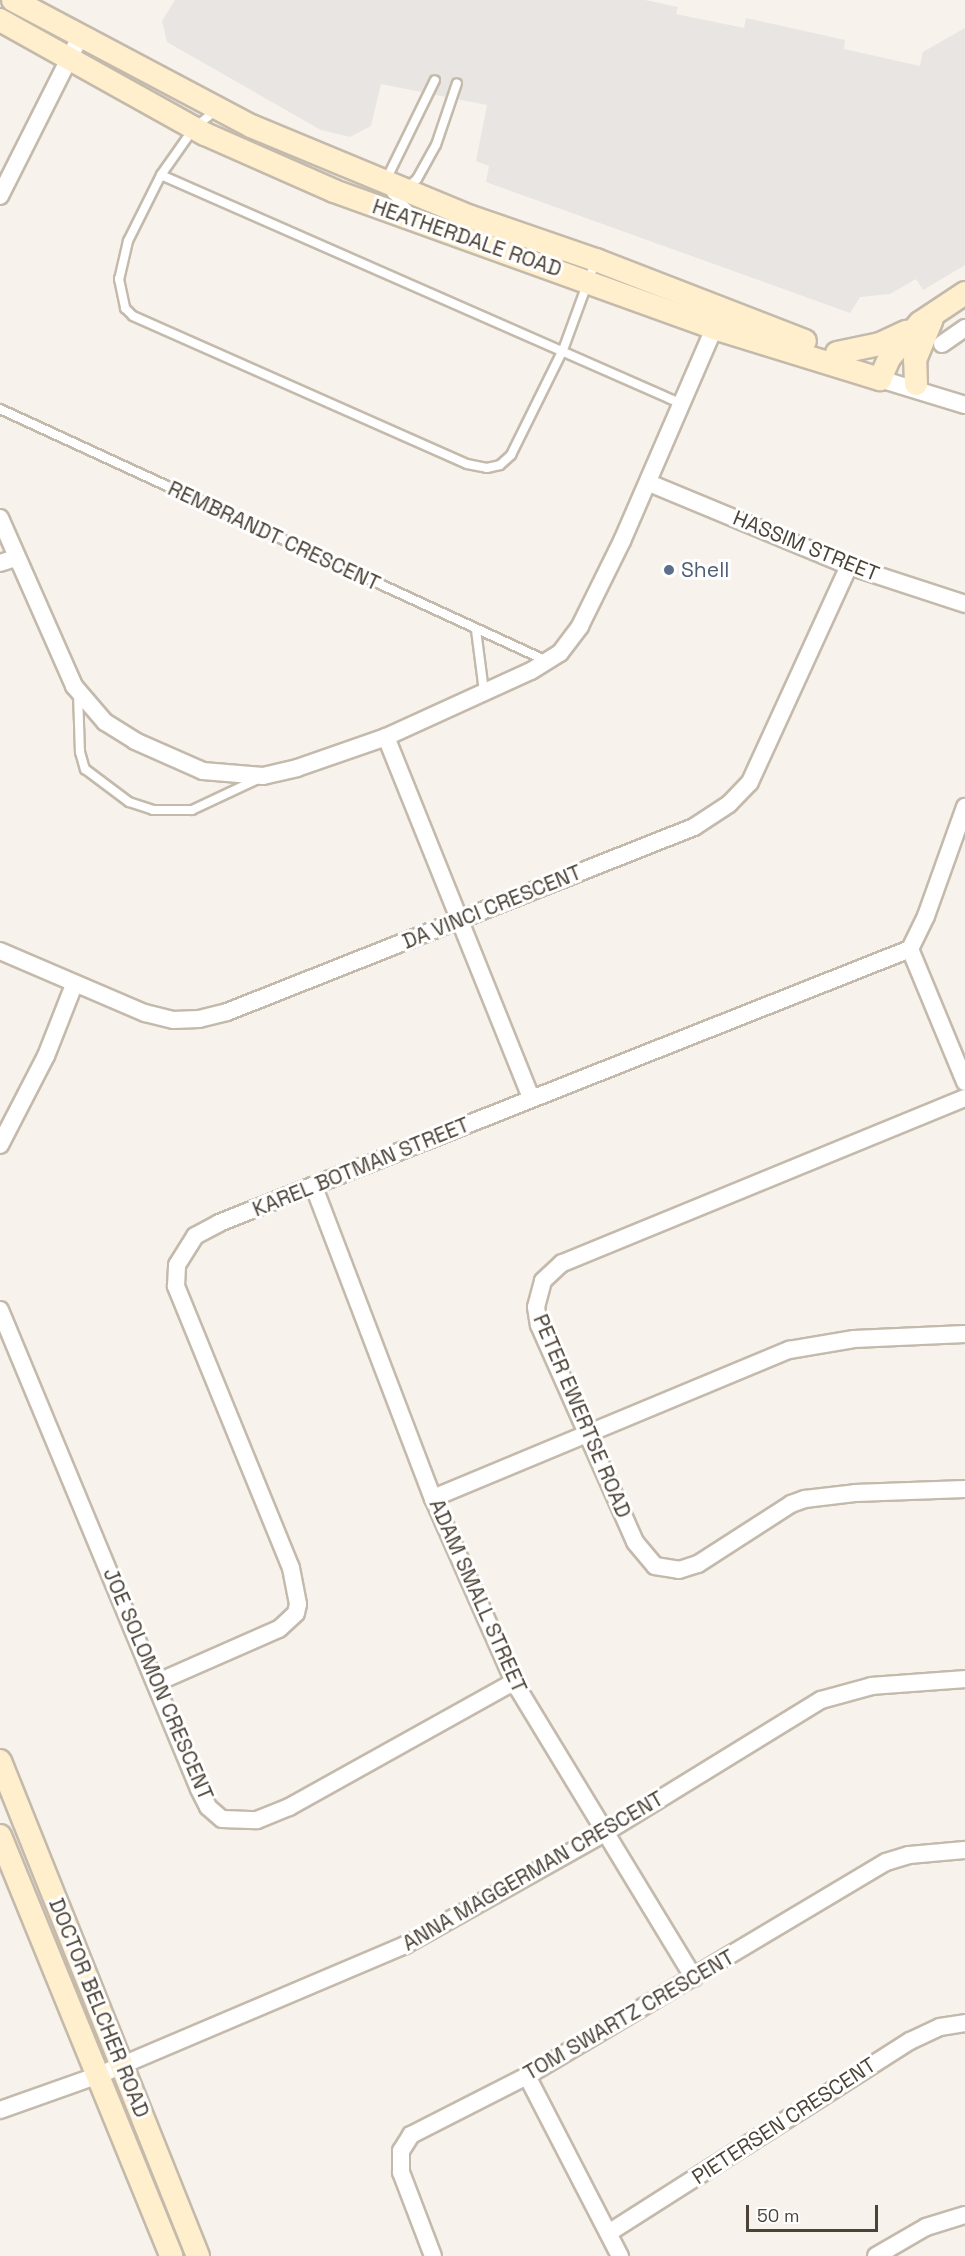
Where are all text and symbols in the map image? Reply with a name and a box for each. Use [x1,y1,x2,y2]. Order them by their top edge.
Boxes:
street label: HEATHERDALE ROAD [369,194,565,282]
street label: REMBRANDT CRESCENT [164,476,384,596]
street label: HASSIM STREET [729,505,883,587]
place label: Shell [681,557,729,583]
marker: Shell [662,563,676,577]
street label: DA VINCI CRESCENT [399,859,585,955]
street label: KAREL BOTMAN STREET [249,1112,473,1222]
street label: PETER EWERTSE ROAD [528,1310,636,1522]
street label: ADAM SMALL STREET [424,1495,532,1697]
street label: JOE SOLOMON CRESCENT [98,1564,218,1804]
street label: ANNA MAGGERMAN CRESCENT [398,1786,668,1956]
street label: DOCTOR BELCHER ROAD [43,1895,155,2121]
street label: TOM SWARTZ CRESCENT [519,1944,739,2086]
street label: PIETERSEN CRESCENT [687,2052,881,2190]
scale bar [749,2193,881,2231]
text: 50 m [757,2204,799,2227]

